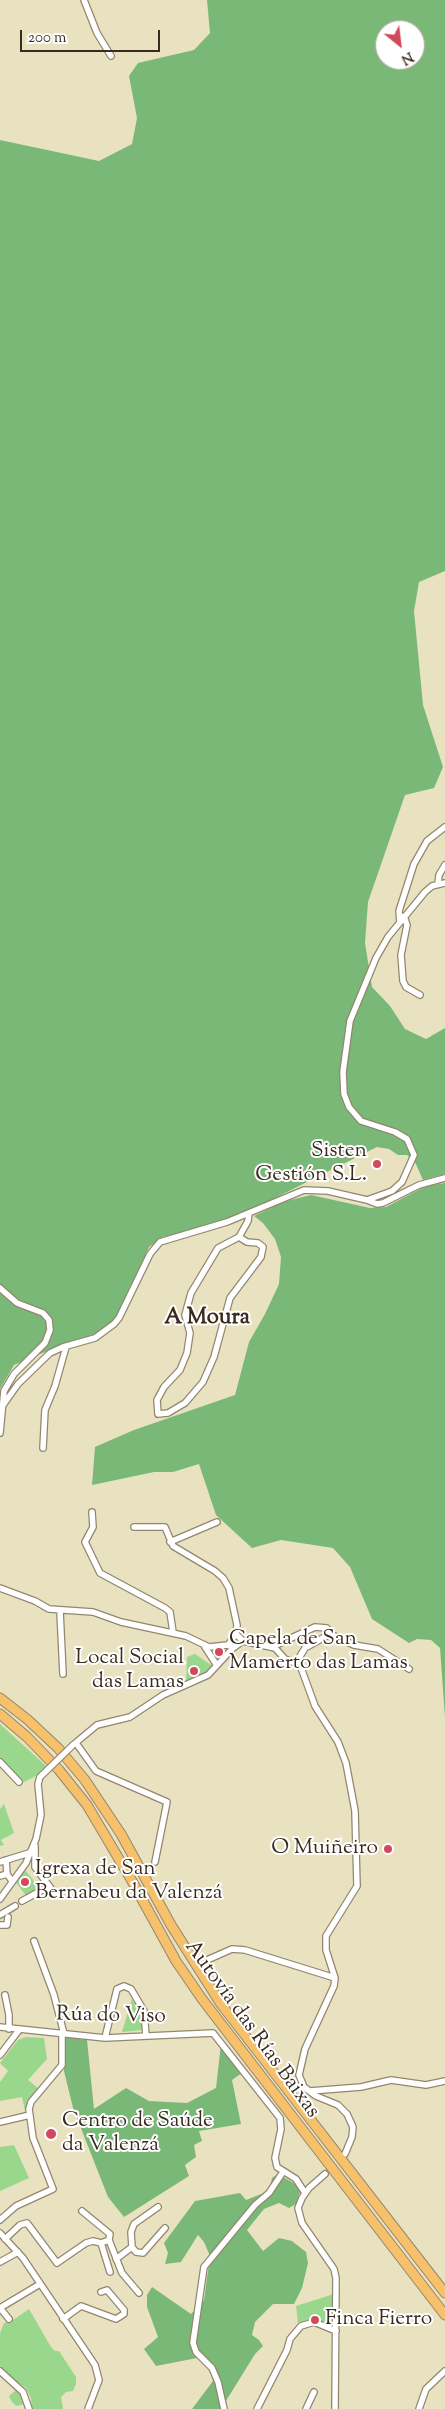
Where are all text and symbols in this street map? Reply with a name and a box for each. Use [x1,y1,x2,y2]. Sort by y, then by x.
scale bar [22,20,162,52]
north arrow [375,20,425,70]
text: 200 m [28,28,67,49]
text: N [397,46,417,69]
place label: Sisten Gestión S.L. [255,1139,367,1189]
marker: Sisten Gestión S.L. [371,1158,383,1170]
district label: A Moura [164,1306,250,1332]
place label: Capela de San Mamerto das Lamas [229,1627,408,1677]
place label: Local Social das Lamas [75,1646,184,1696]
marker: Capela de San Mamerto das Lamas [213,1646,225,1658]
marker: Local Social das Lamas [188,1665,200,1677]
place label: O Muiñeiro [271,1836,378,1862]
marker: O Muiñeiro [382,1843,394,1855]
place label: Igrexa de San Bernabeu da Valenzá [35,1857,222,1907]
marker: Igrexa de San Bernabeu da Valenzá [19,1876,31,1888]
street label: Autovía das Rías Baixas [178,1936,324,2124]
street label: Rúa do Viso [56,2003,166,2031]
place label: Centro de Saúde da Valenzá [62,2109,213,2159]
marker: Centro de Saúde da Valenzá [44,2127,58,2141]
place label: Finca Fierro [325,2307,432,2333]
marker: Finca Fierro [309,2314,321,2326]

